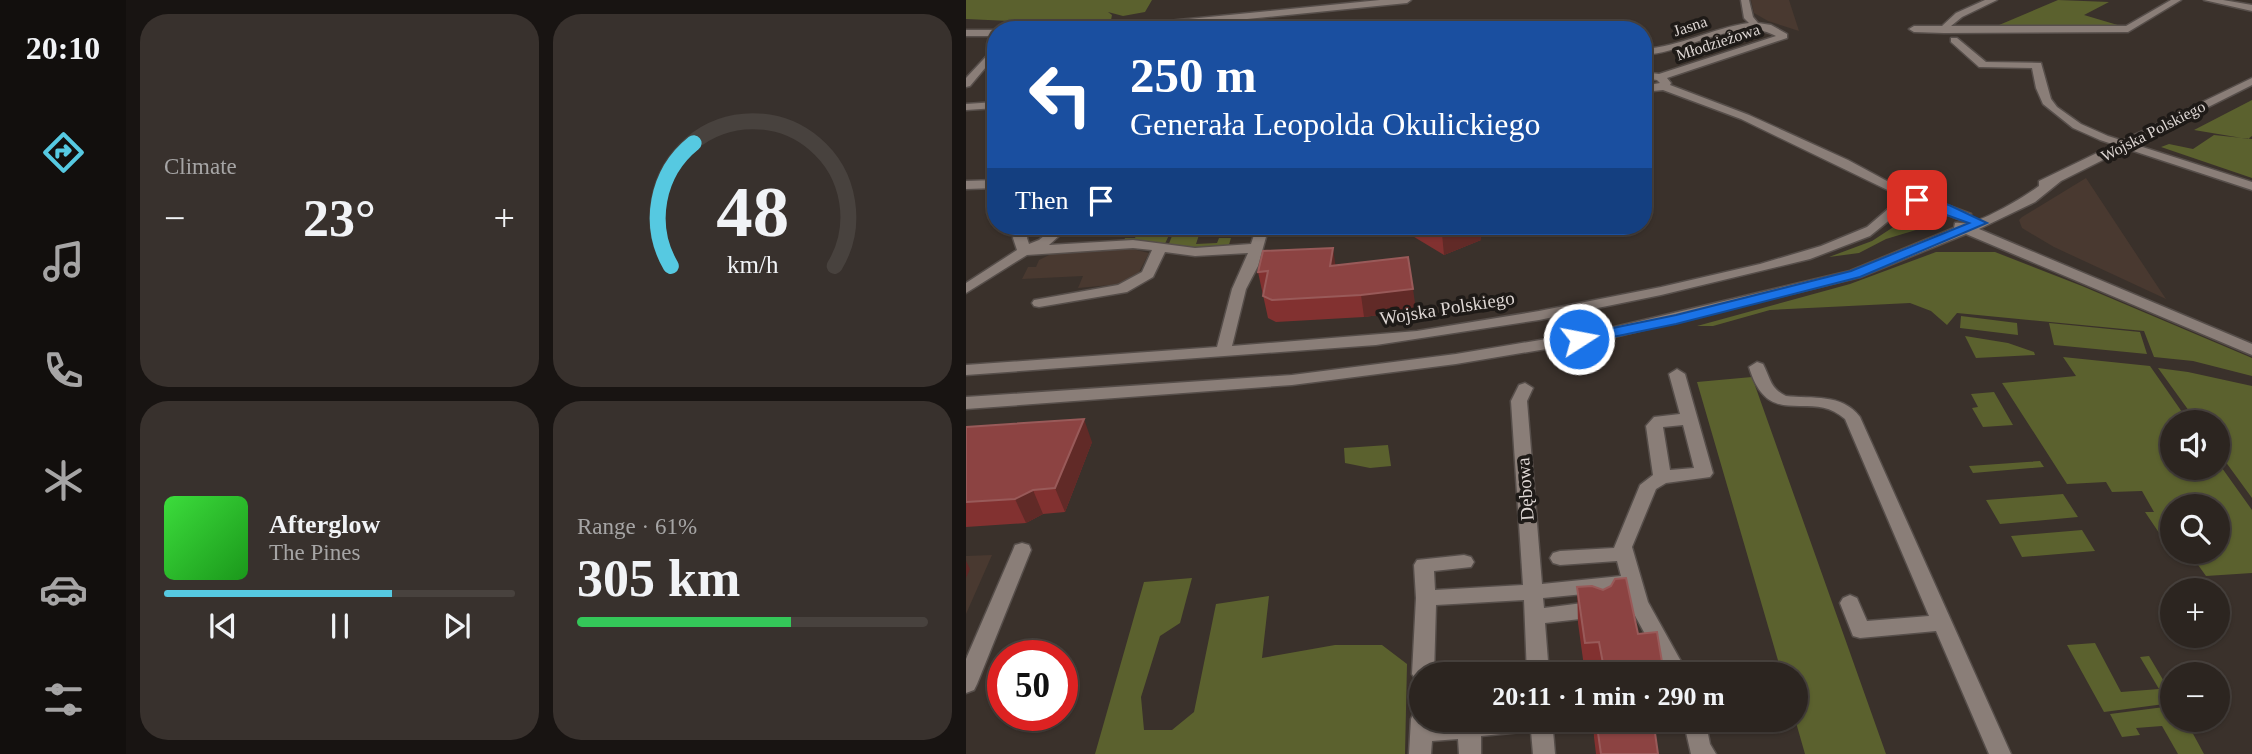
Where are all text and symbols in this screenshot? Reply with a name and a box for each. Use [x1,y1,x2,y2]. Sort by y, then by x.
street label: Jasna [1671,13,1709,39]
street label: Młodzieżowa [1674,20,1762,64]
text: 20:10 [26,30,100,66]
text: 250 m [1130,48,1257,103]
icon: left [1015,49,1106,140]
street label: Wojska Polskiego [2098,97,2208,166]
text: Generała Leopolda Okulickiego [1130,106,1541,142]
icon: directions [39,128,88,177]
text: Climate [164,154,237,179]
pin [1887,170,1947,230]
text: 48 [716,172,789,253]
icon: arrive [1898,181,1936,219]
icon: arrive [1082,182,1120,220]
text: Then [1015,186,1068,215]
text: 23° [303,190,376,247]
text: − [164,197,185,239]
text: + [494,197,515,239]
icon: music [39,237,88,286]
text: km/h [727,251,779,278]
street label: Wojska Polskiego [1378,287,1516,329]
position arrow [1542,302,1616,376]
icon: phone [39,346,88,395]
map controls [2160,410,2230,732]
button: sound [2160,410,2230,480]
icon: climate [39,456,88,505]
street label: Dębowa [1512,456,1538,521]
button: search [2160,494,2230,564]
text: Afterglow [269,510,380,539]
text: Range · 61% [577,514,697,539]
text: The Pines [269,540,360,565]
text: 305 km [577,550,740,607]
icon: car [39,565,88,614]
button: + [2160,578,2230,648]
icon: previous [204,607,242,645]
icon: pause [321,607,359,645]
icon: next [438,607,476,645]
speed limit sign: 50 [987,640,1078,731]
button: − [2160,662,2230,732]
icon: filters [39,675,88,724]
text: 20:11 · 1 min · 290 m [1492,682,1725,711]

